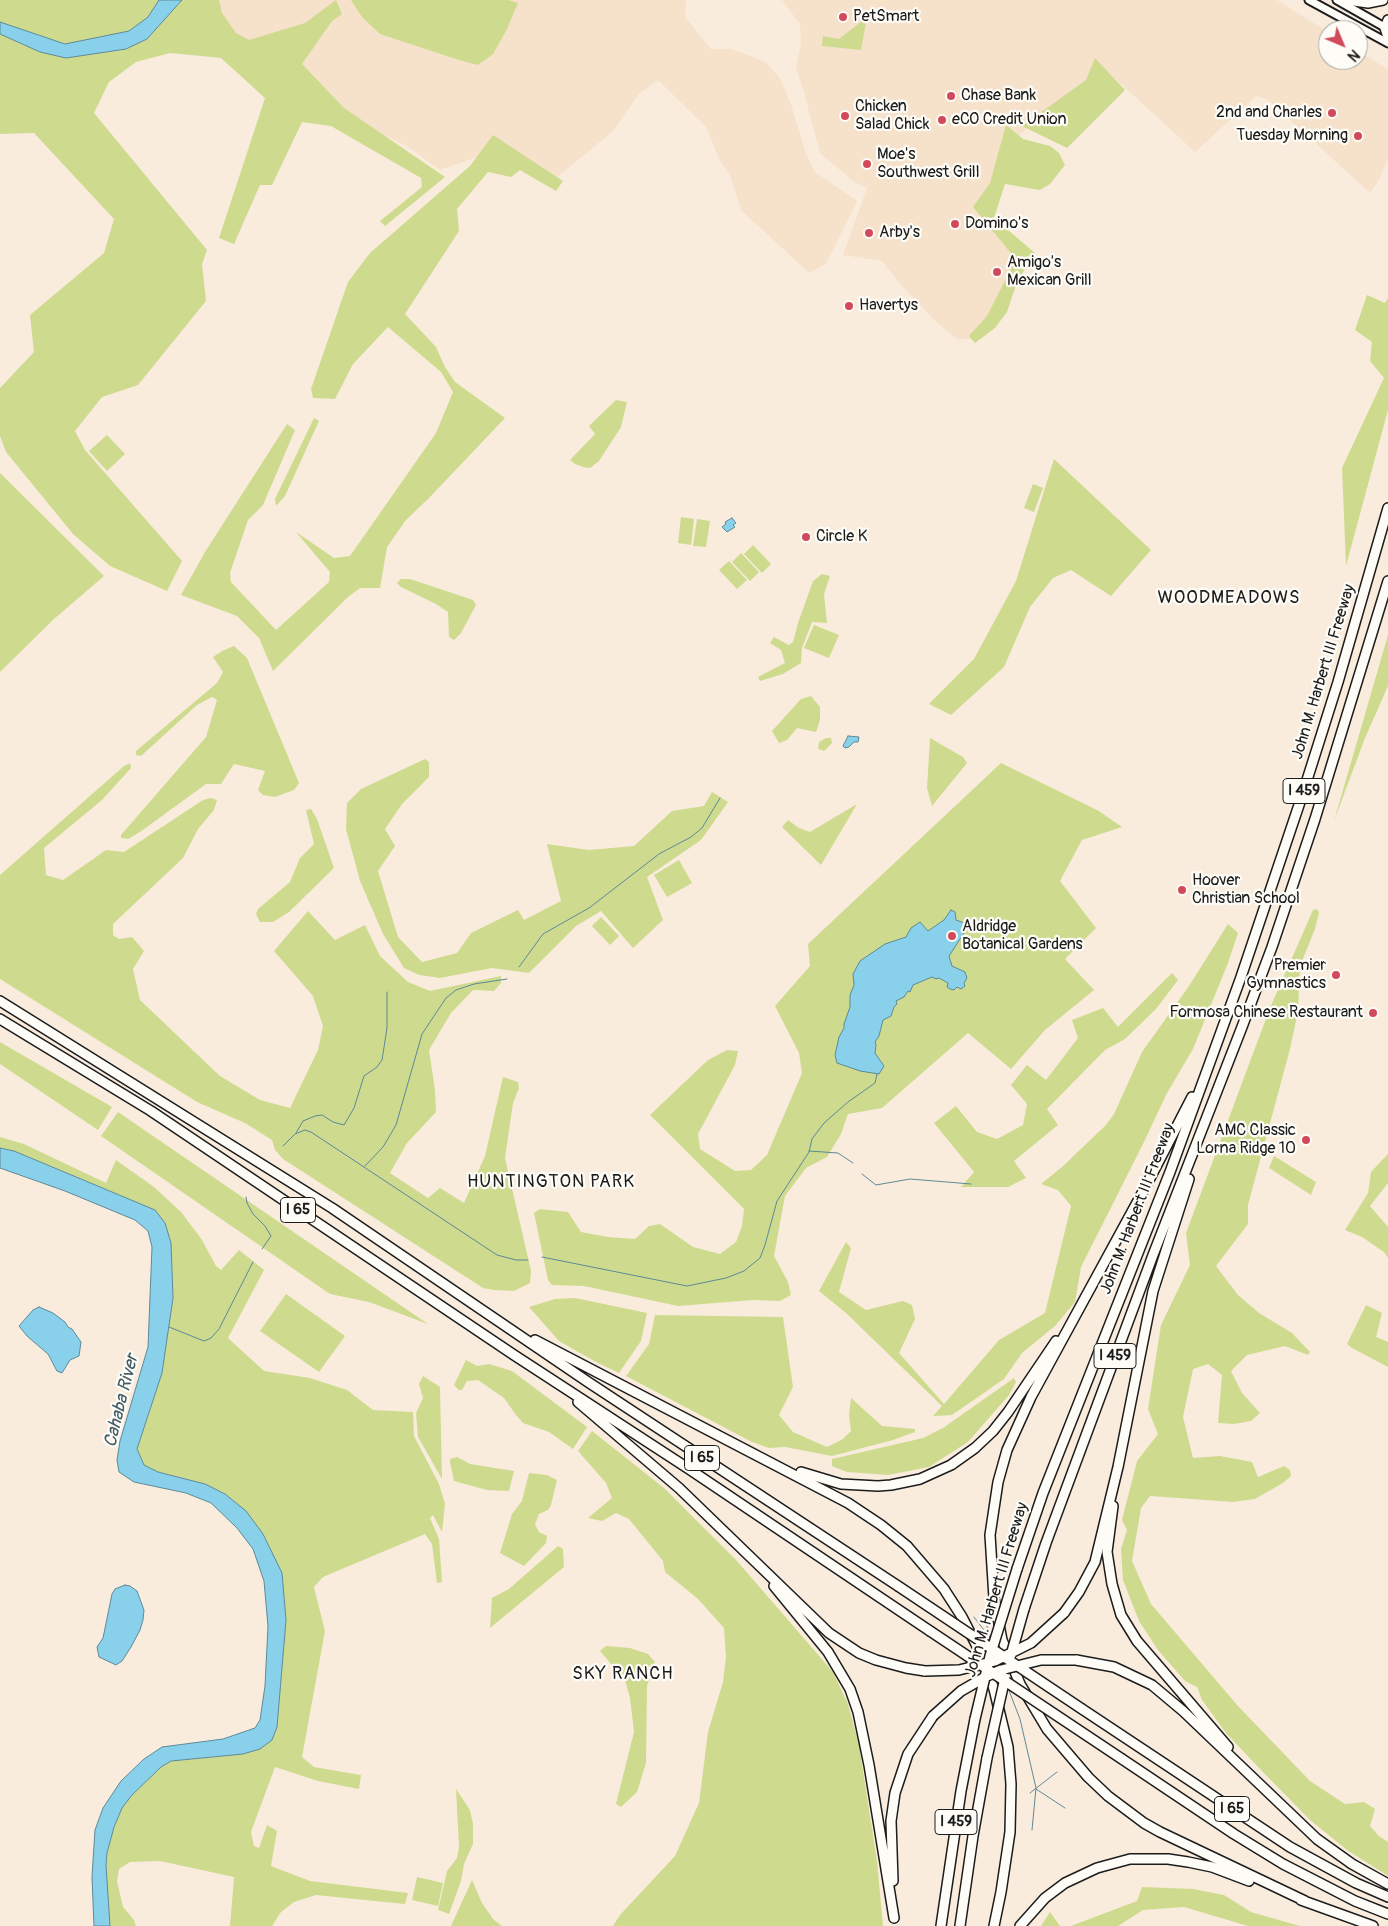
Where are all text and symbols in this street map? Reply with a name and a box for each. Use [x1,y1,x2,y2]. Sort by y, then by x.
place label: PetSmart [853,7,919,27]
marker: PetSmart [837,11,849,23]
north arrow [1318,20,1368,70]
text: N [1344,46,1363,65]
place label: Chase Bank [961,86,1036,106]
marker: Chase Bank [945,90,957,102]
place label: Chicken Salad Chick [855,97,930,135]
place label: 2nd and Charles [1216,103,1322,123]
marker: 2nd and Charles [1326,107,1338,119]
marker: Chicken Salad Chick [839,110,851,122]
place label: eCO Credit Union [952,110,1066,130]
marker: eCO Credit Union [936,114,948,126]
place label: Tuesday Morning [1236,126,1348,146]
marker: Tuesday Morning [1352,130,1364,142]
place label: Moe's Southwest Grill [877,145,979,183]
marker: Moe's Southwest Grill [861,158,873,170]
place label: Domino's [965,214,1028,234]
marker: Domino's [949,218,961,230]
place label: Arby's [879,223,920,243]
marker: Arby's [863,227,875,239]
place label: Amigo's Mexican Grill [1007,253,1092,291]
marker: Amigo's Mexican Grill [991,266,1003,278]
place label: Havertys [859,296,918,316]
marker: Havertys [843,300,855,312]
place label: Circle K [816,527,867,547]
marker: Circle K [800,531,812,543]
street label: John M. Harbert III Freeway [1288,582,1360,762]
district label: WOODMEADOWS [1156,587,1302,609]
road number: I 459 [1283,778,1325,804]
place label: Hoover Christian School [1192,871,1300,909]
marker: Hoover Christian School [1176,884,1188,896]
place label: Aldridge Botanical Gardens [962,917,1083,955]
marker: Aldridge Botanical Gardens [946,930,958,942]
place label: Premier Gymnastics [1246,956,1326,994]
marker: Premier Gymnastics [1330,969,1342,981]
place label: Formosa Chinese Restaurant [1169,1003,1363,1023]
marker: Formosa Chinese Restaurant [1367,1007,1379,1019]
street label: John M. Harbert III Freeway [1096,1121,1180,1297]
place label: AMC Classic Lorna Ridge 10 [1196,1121,1296,1159]
marker: AMC Classic Lorna Ridge 10 [1300,1134,1312,1146]
district label: HUNTINGTON PARK [465,1171,637,1193]
road number: I 65 [280,1198,316,1222]
road number: I 459 [1094,1344,1136,1368]
water label: Cahaba River [100,1352,144,1450]
road number: I 65 [684,1446,720,1470]
street label: John M. Harbert III Freeway [961,1500,1033,1680]
district label: SKY RANCH [571,1663,675,1685]
road number: I 65 [1214,1796,1250,1822]
road number: I 459 [935,1810,977,1834]

